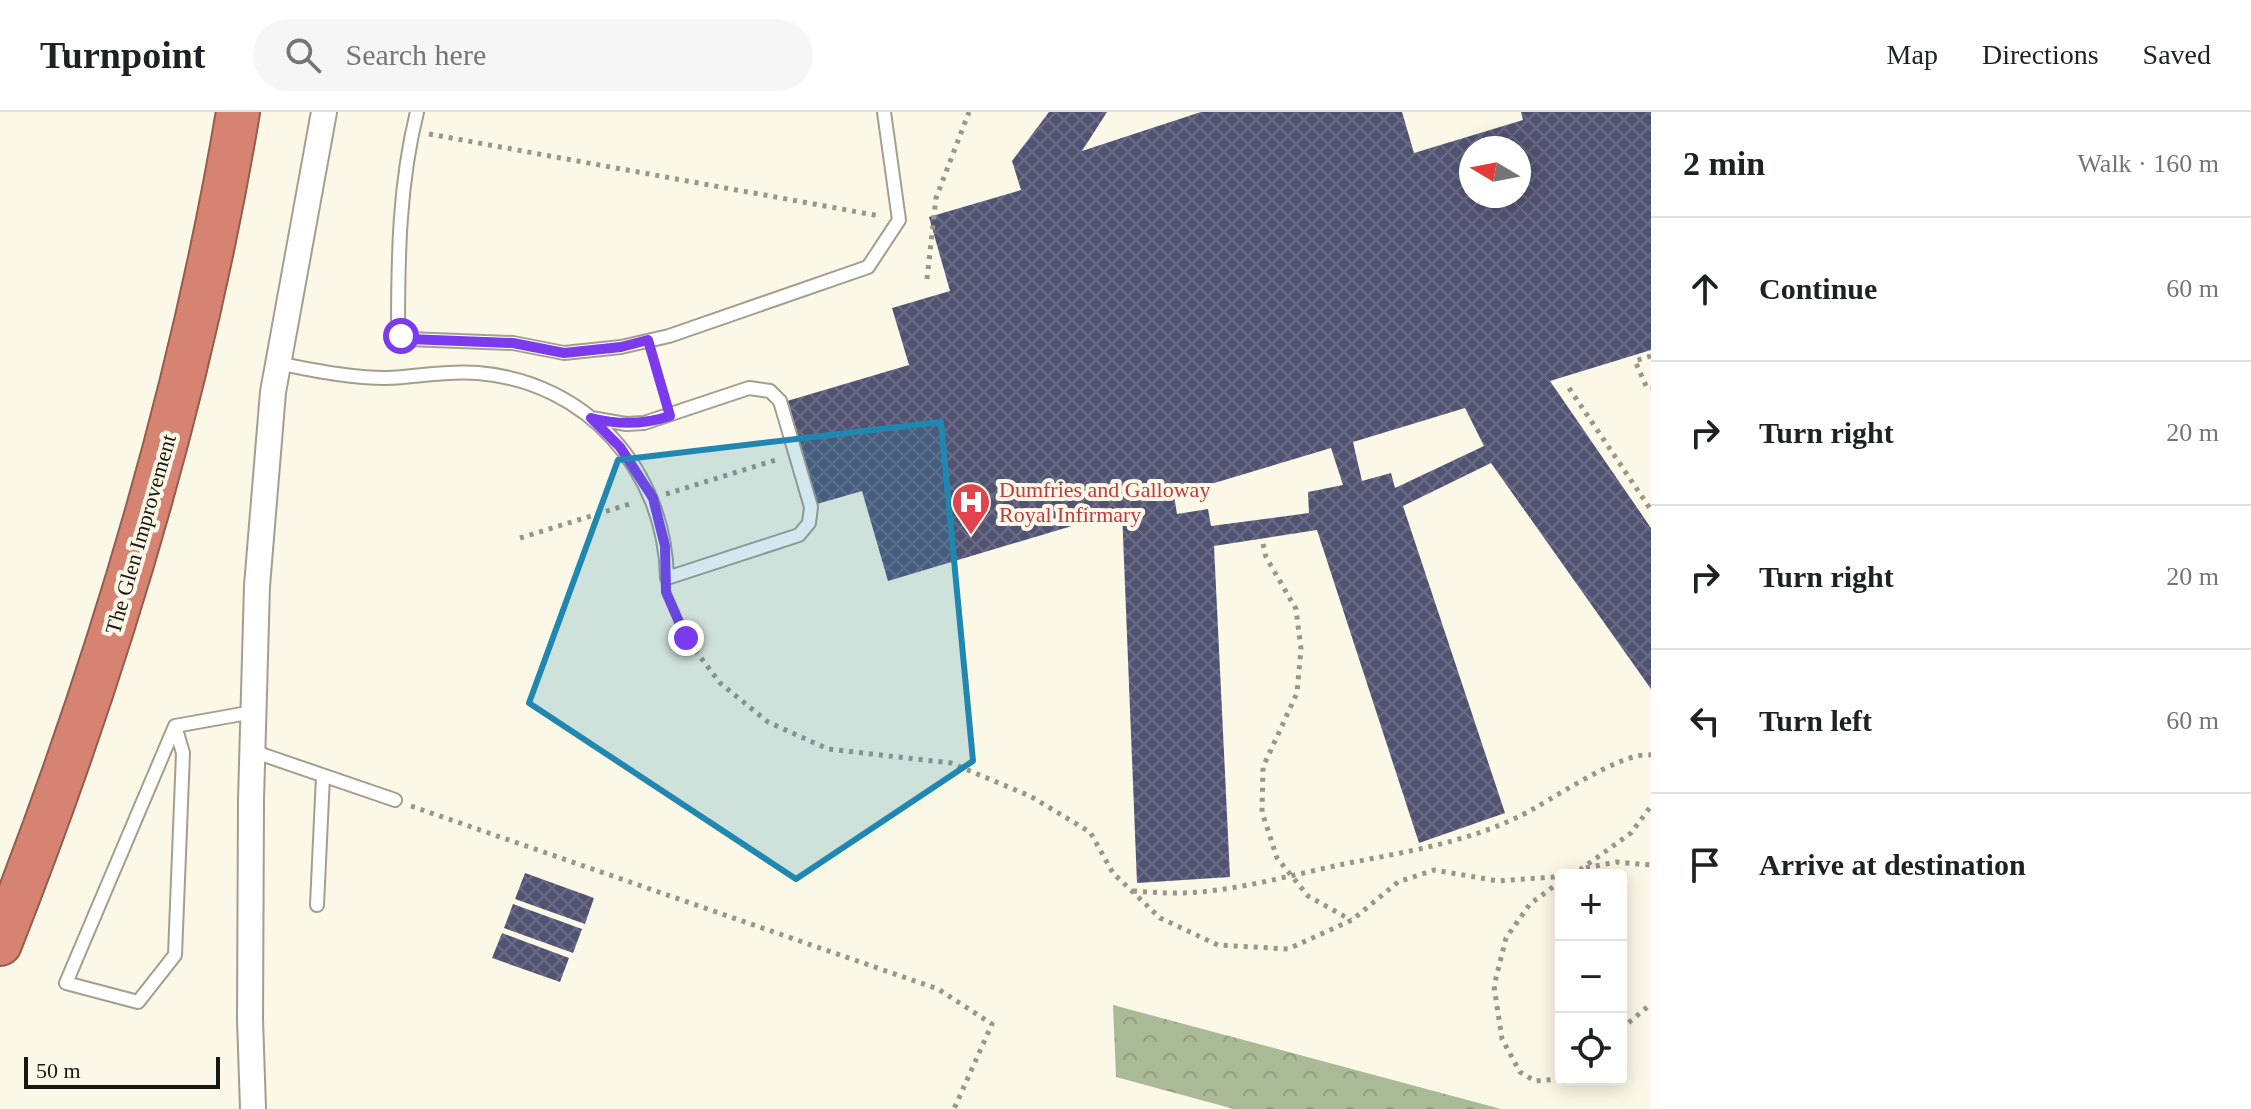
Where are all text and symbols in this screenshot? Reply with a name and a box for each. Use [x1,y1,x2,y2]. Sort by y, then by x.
search box [253,19,813,91]
icon: search [281,33,325,77]
text: Turnpoint [40,34,205,76]
text: Search here [345,38,486,71]
text: Map [1887,39,1938,70]
text: Directions [1982,39,2099,70]
text: Saved [2143,39,2211,70]
north arrow [1459,136,1531,208]
text: 2 min [1683,145,1765,182]
text: Walk · 160 m [2077,149,2219,178]
icon: ahead [1683,267,1727,311]
text: Continue [1759,272,1877,305]
text: 60 m [2166,274,2219,303]
route start [383,318,419,354]
icon: right [1683,411,1727,455]
text: Turn right [1759,416,1894,449]
text: 20 m [2166,418,2219,447]
street label: The Glen Improvement [100,431,181,637]
place label: Dumfries and Galloway Royal Infirmary [999,477,1210,527]
hospital icon: Dumfries and Galloway Royal Infirmary [950,481,992,536]
icon: right [1683,555,1727,599]
text: Turn right [1759,560,1894,593]
text: 20 m [2166,562,2219,591]
route end [668,620,704,656]
icon: left [1683,699,1727,743]
text: Turn left [1759,704,1872,737]
text: 60 m [2166,706,2219,735]
icon: arrive [1683,843,1727,887]
text: Arrive at destination [1759,848,2026,881]
map controls [1555,869,1627,1085]
button: + [1555,869,1627,941]
button: − [1555,941,1627,1013]
button: locate [1555,1013,1627,1085]
scale bar [24,1053,220,1089]
text: 50 m [36,1058,81,1083]

